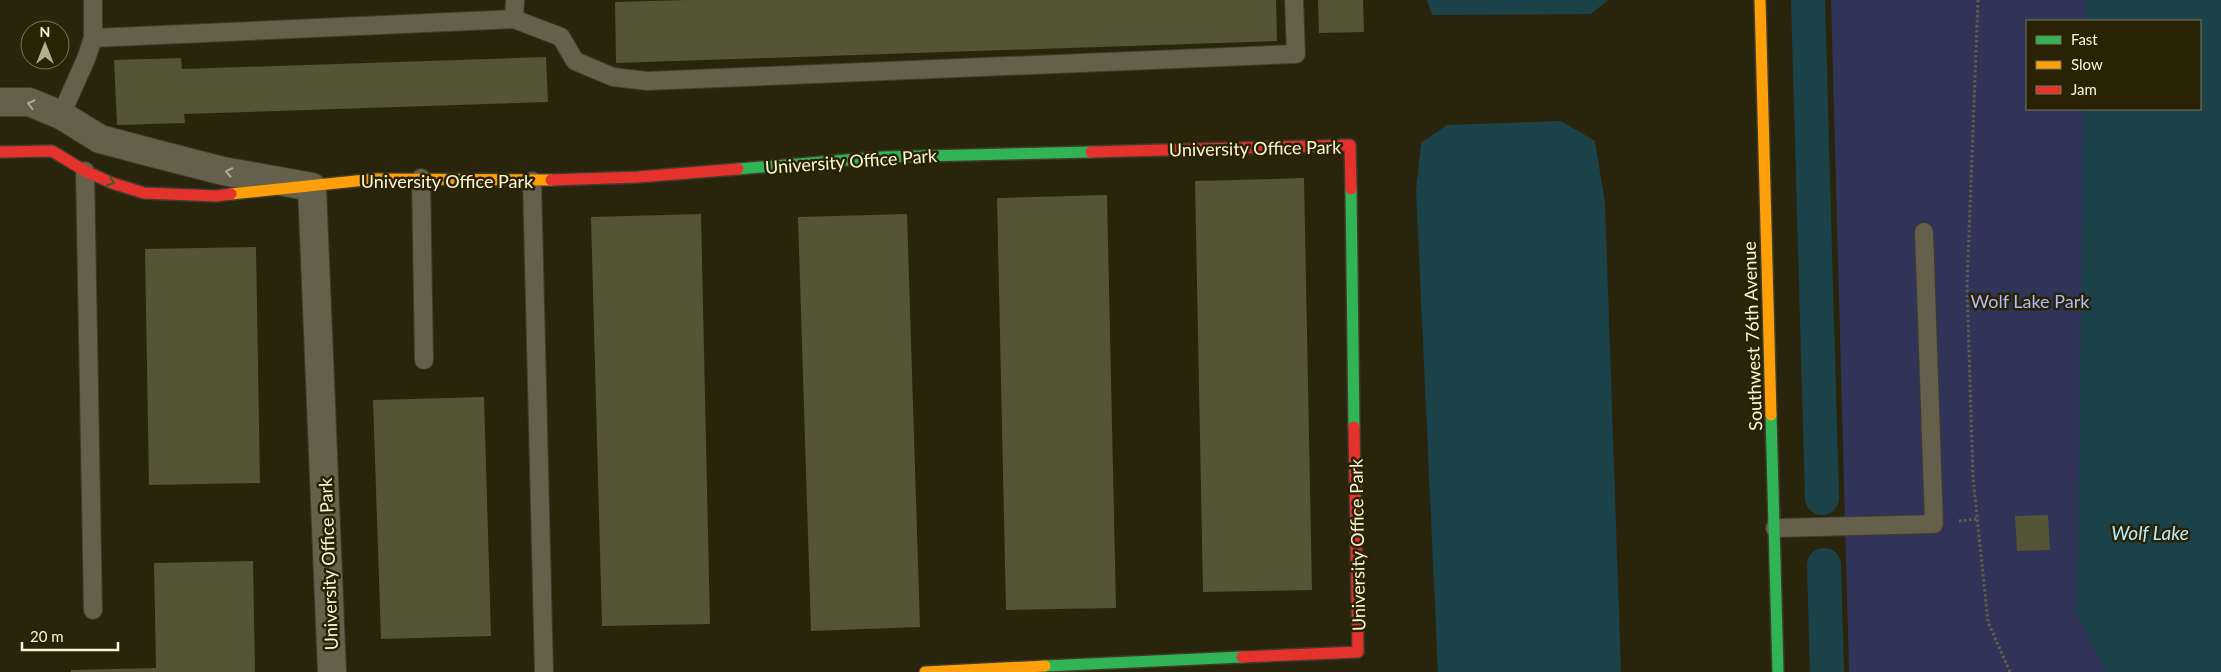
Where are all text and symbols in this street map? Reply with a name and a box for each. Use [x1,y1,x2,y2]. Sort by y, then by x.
north arrow [20,20,70,70]
legend [2026,20,2201,110]
text: N [40,23,50,40]
text: Fast [2071,30,2098,48]
text: Slow [2071,55,2103,73]
text: Jam [2071,80,2097,98]
one-way arrow [27,99,36,110]
street label: University Office Park [1169,135,1342,161]
street label: University Office Park [764,144,939,178]
one-way arrow [225,167,234,178]
street label: University Office Park [361,170,534,192]
one-way arrow [106,176,115,186]
street label: Southwest 76th Avenue [1738,241,1766,431]
park label: Wolf Lake Park [1971,290,2090,312]
street label: University Office Park [1344,458,1370,631]
street label: University Office Park [314,477,342,651]
water label: Wolf Lake [2111,521,2189,544]
scale bar [22,620,119,652]
text: 20 m [30,627,64,645]

